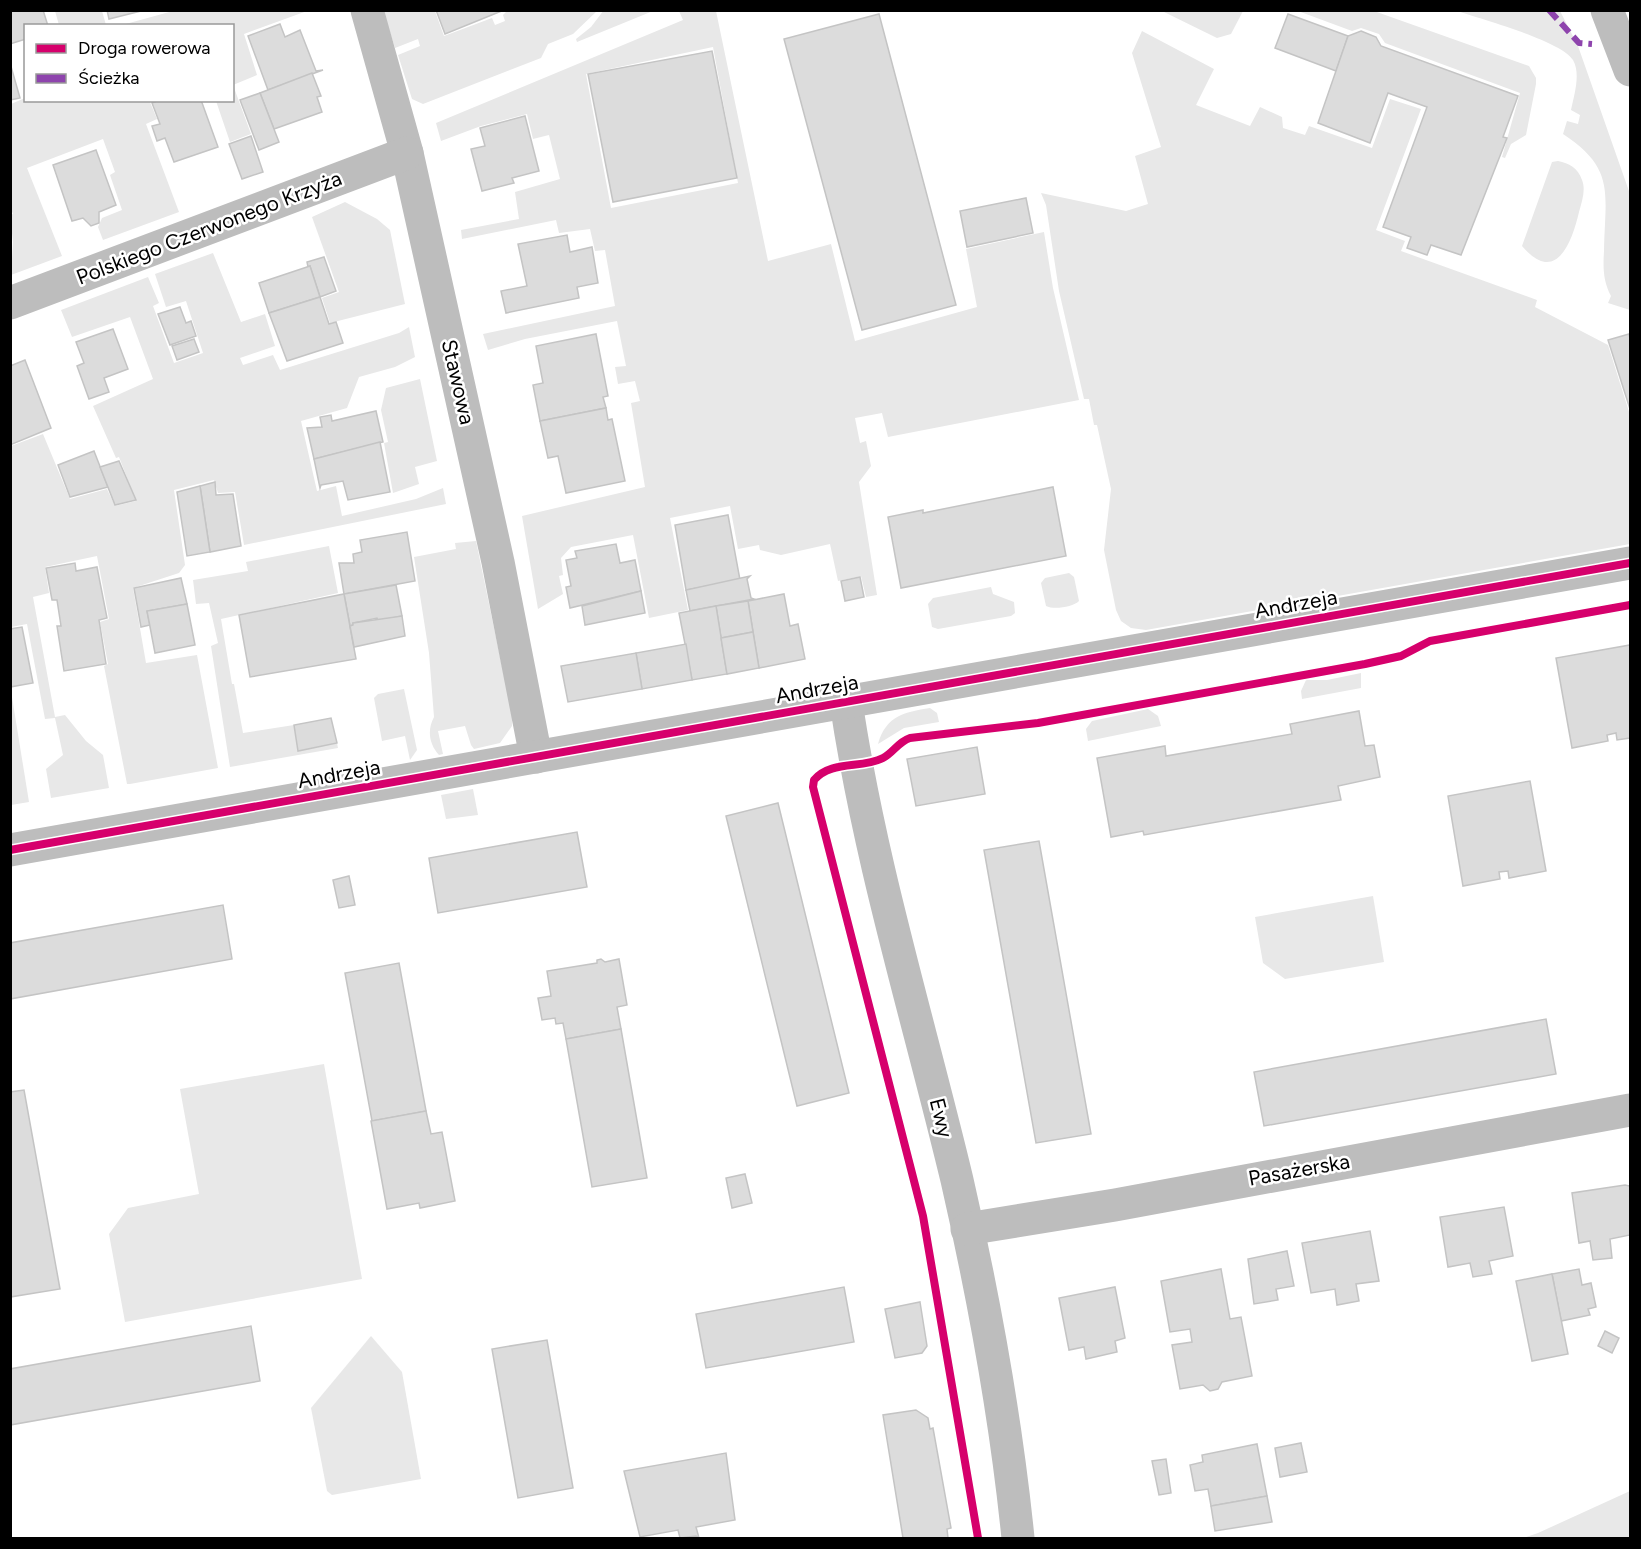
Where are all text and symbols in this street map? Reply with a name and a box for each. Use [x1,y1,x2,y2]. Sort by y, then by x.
legend [24,24,234,102]
text: Droga rowerowa [78,37,210,59]
text: Ścieżka [78,67,139,89]
street label: Polskiego Czerwonego Krzyża [73,165,345,290]
street label: Stawowa [437,337,480,427]
street label: Andrzeja [1253,584,1339,623]
street label: Andrzeja [774,669,860,708]
street label: Andrzeja [296,754,382,793]
street label: Ewy [925,1095,958,1140]
street label: Pasażerska [1246,1148,1352,1191]

